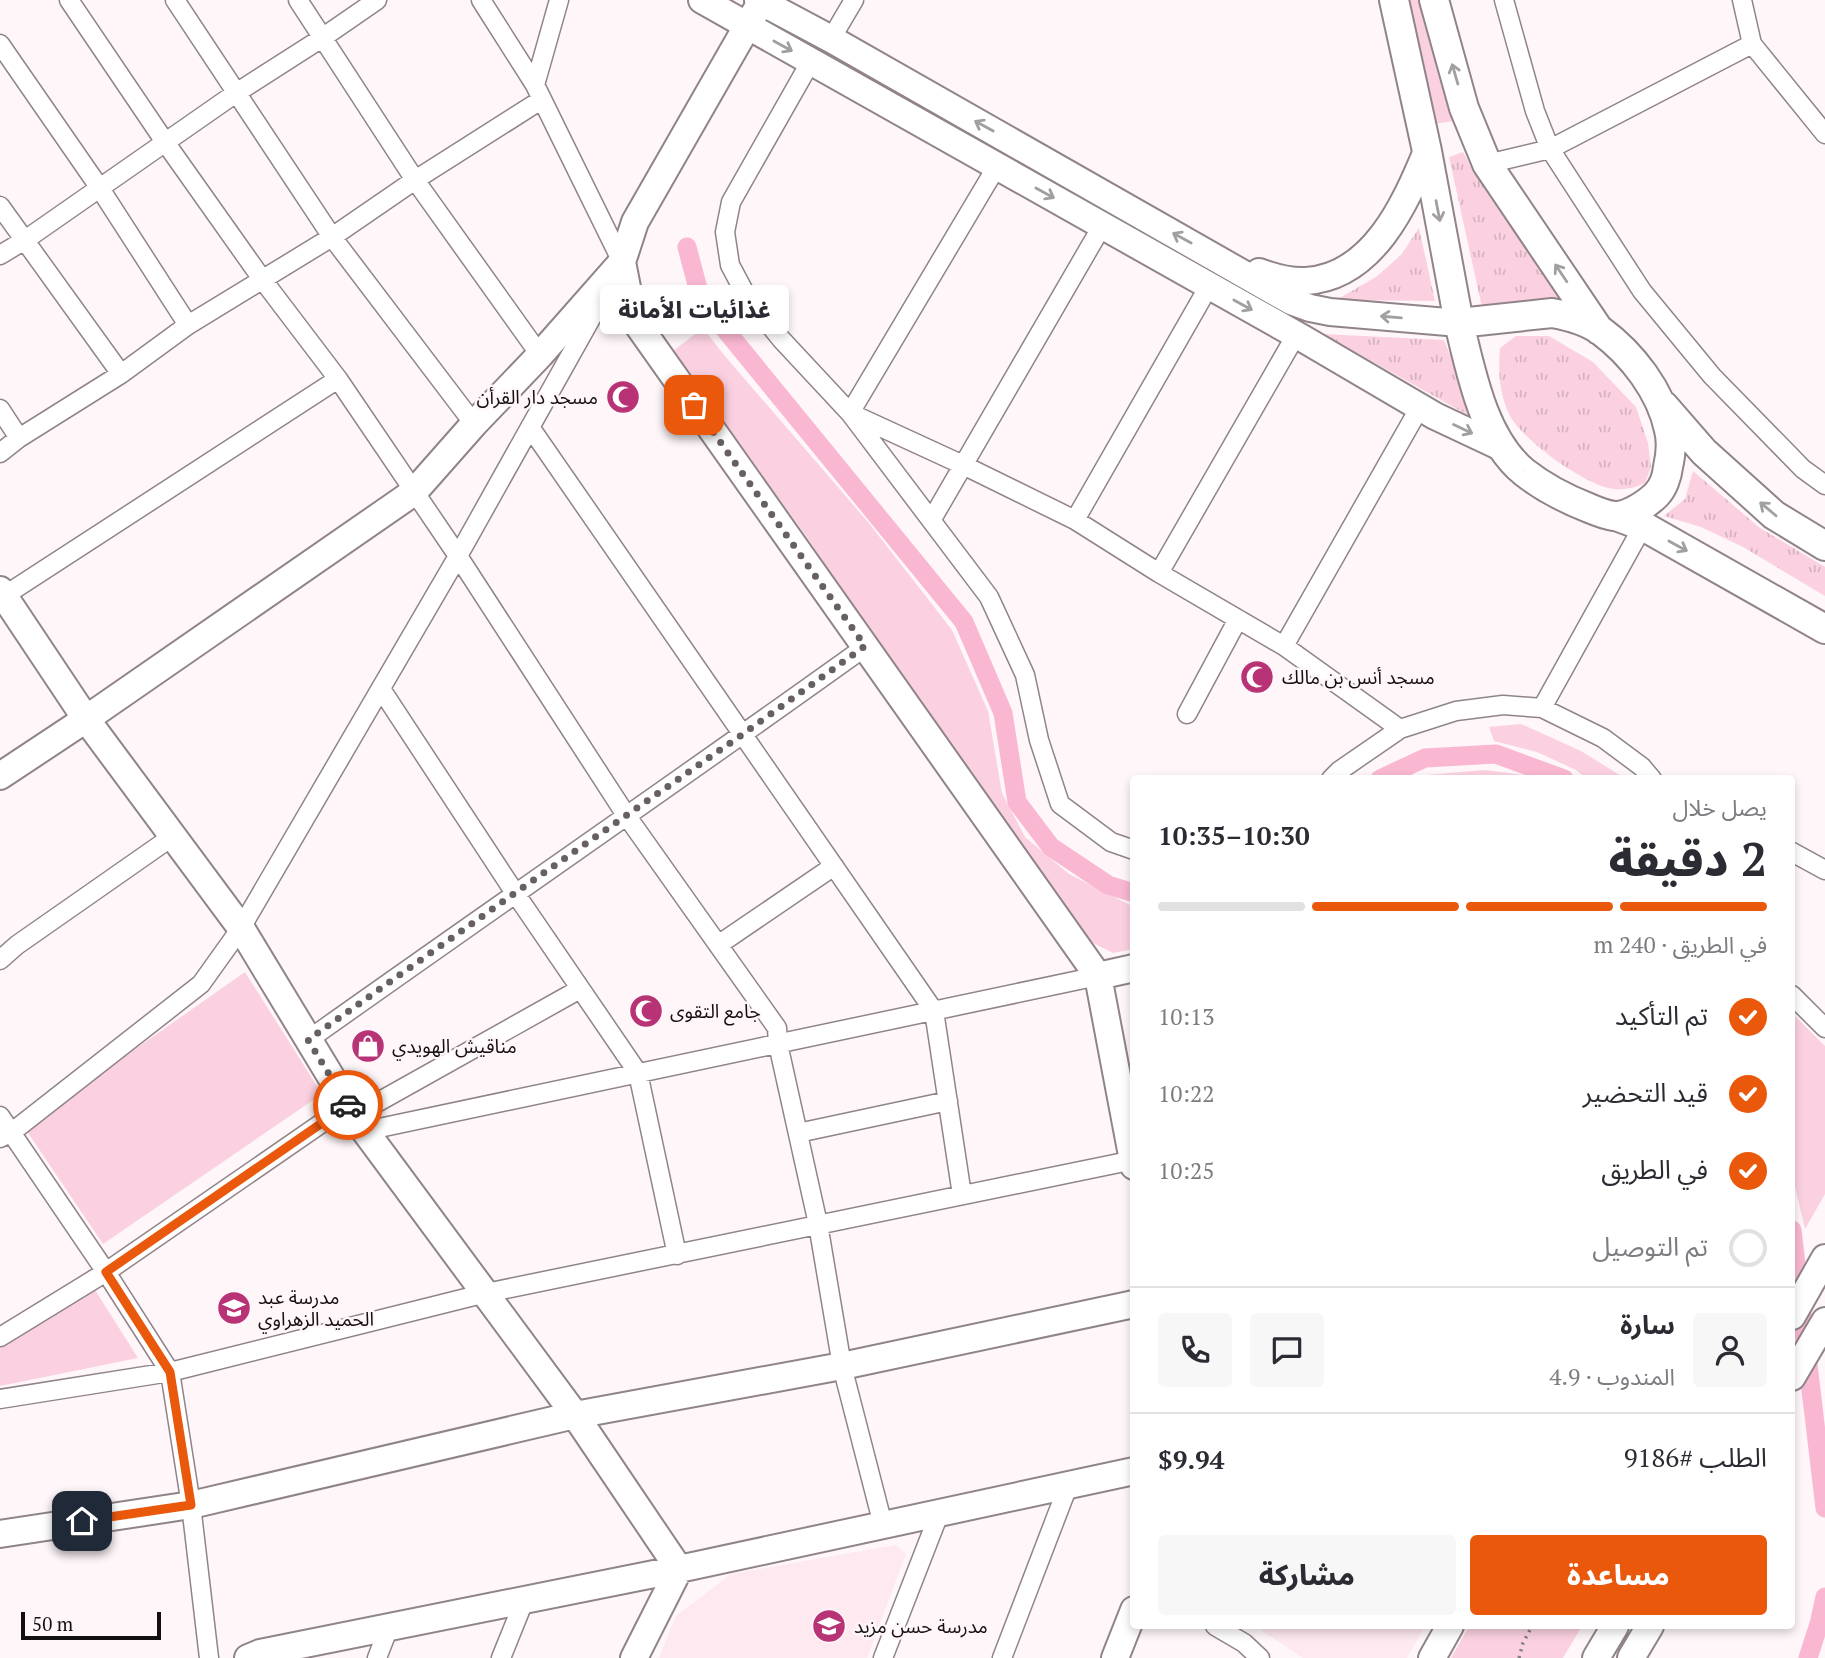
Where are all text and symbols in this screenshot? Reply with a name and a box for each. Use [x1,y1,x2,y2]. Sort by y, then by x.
one-way arrow [772,39,792,53]
one-way arrow [1447,63,1460,85]
one-way arrow [974,119,995,132]
one-way arrow [1034,187,1055,200]
one-way arrow [1431,199,1445,222]
one-way arrow [1172,231,1193,244]
one-way arrow [1554,264,1568,283]
callout: غذائيات الأمانة [600,286,788,335]
text: غذائيات الأمانة [618,294,771,325]
one-way arrow [1232,299,1253,312]
one-way arrow [1380,310,1402,323]
pin [664,375,724,435]
mosque icon: مسجد دار القرأن [604,378,642,416]
place label: مسجد دار القرأن [476,384,598,409]
icon: bag [675,386,713,424]
one-way arrow [1452,423,1473,436]
one-way arrow [1759,501,1777,516]
one-way arrow [1667,539,1687,553]
mosque icon: مسجد أنس بن مالك [1238,658,1276,696]
place label: مسجد أنس بن مالك [1282,664,1435,689]
text: يصل خلال [1673,792,1767,823]
text: 10:30–10:35 [1158,818,1310,852]
text: 2 دقيقة [1608,828,1767,889]
text: في الطريق · 240 m [1594,929,1767,960]
mosque icon: جامع التقوى [627,992,665,1030]
place label: جامع التقوى [670,998,761,1026]
text: تم التأكيد [1615,998,1708,1032]
icon: check [1729,998,1767,1036]
text: 10:13 [1158,1001,1215,1032]
shop icon: مناقيش الهويدي [349,1027,387,1065]
place label: مناقيش الهويدي [392,1033,517,1061]
courier [313,1070,383,1140]
text: قيد التحضير [1583,1075,1708,1109]
icon: check [1729,1075,1767,1113]
text: 10:22 [1158,1078,1215,1109]
icon: car [329,1086,367,1124]
text: في الطريق [1601,1152,1708,1186]
icon: check [1729,1152,1767,1190]
text: 10:25 [1158,1155,1215,1186]
text: تم التوصيل [1592,1229,1708,1263]
place label: مدرسة عبد الحميد الزهراوي [258,1284,374,1334]
school or university icon: مدرسة عبد الحميد الزهراوي [215,1289,253,1327]
text: سارة [1620,1307,1675,1341]
button: phone [1158,1313,1232,1387]
button: chat [1250,1313,1324,1387]
button: person [1693,1313,1767,1387]
text: المندوب · 4.9 [1549,1361,1675,1392]
text: الطلب #9186 [1624,1440,1767,1474]
text: $9.94 [1158,1442,1224,1476]
pin [52,1491,112,1551]
icon: home [63,1502,101,1540]
button: مشاركة [1158,1535,1456,1615]
button: مساعدة [1470,1535,1767,1615]
school or university icon: مدرسة حسن مزيد [810,1607,848,1645]
scale bar [21,1609,161,1641]
text: 50 m [32,1611,73,1636]
place label: مدرسة حسن مزيد [854,1613,988,1638]

